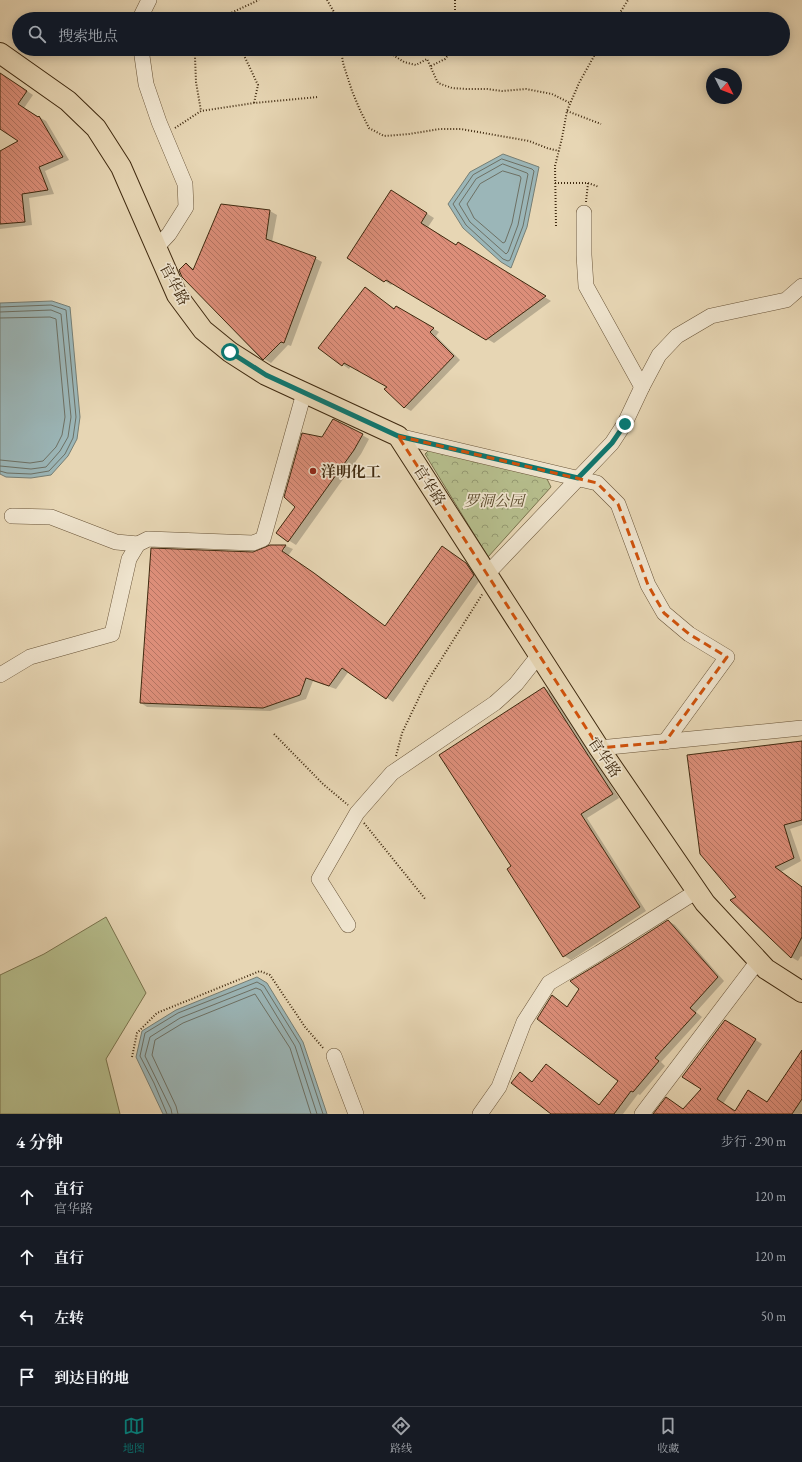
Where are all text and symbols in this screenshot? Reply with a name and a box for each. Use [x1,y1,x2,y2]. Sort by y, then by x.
search box [12,12,790,56]
icon: search [26,23,48,45]
text: 搜索地点 [58,26,118,45]
north arrow [706,68,742,104]
street label: 官华路 [156,260,194,308]
route start [221,343,239,361]
route end [616,415,634,433]
street label: 官华路 [410,461,450,509]
place label: 洋明化工 [321,462,381,481]
marker: 洋明化工 [308,466,318,476]
park label: 罗洞公园 [464,491,526,510]
street label: 官华路 [585,733,625,781]
text: 4 分钟 [16,1131,63,1153]
text: 步行 · 290 m [721,1133,786,1150]
text: 直行 [54,1179,84,1198]
icon: ahead [16,1186,38,1208]
text: 120 m [755,1188,786,1205]
text: 官华路 [54,1200,93,1217]
icon: ahead [16,1246,38,1268]
text: 直行 [54,1248,84,1267]
text: 120 m [755,1248,786,1265]
icon: left [16,1306,38,1328]
text: 左转 [54,1308,84,1327]
text: 50 m [761,1308,786,1325]
icon: arrive [16,1366,38,1388]
text: 到达目的地 [54,1368,129,1387]
tab: 地图 [123,1415,145,1455]
tab: 路线 [390,1415,412,1455]
tab: 收藏 [657,1415,679,1455]

